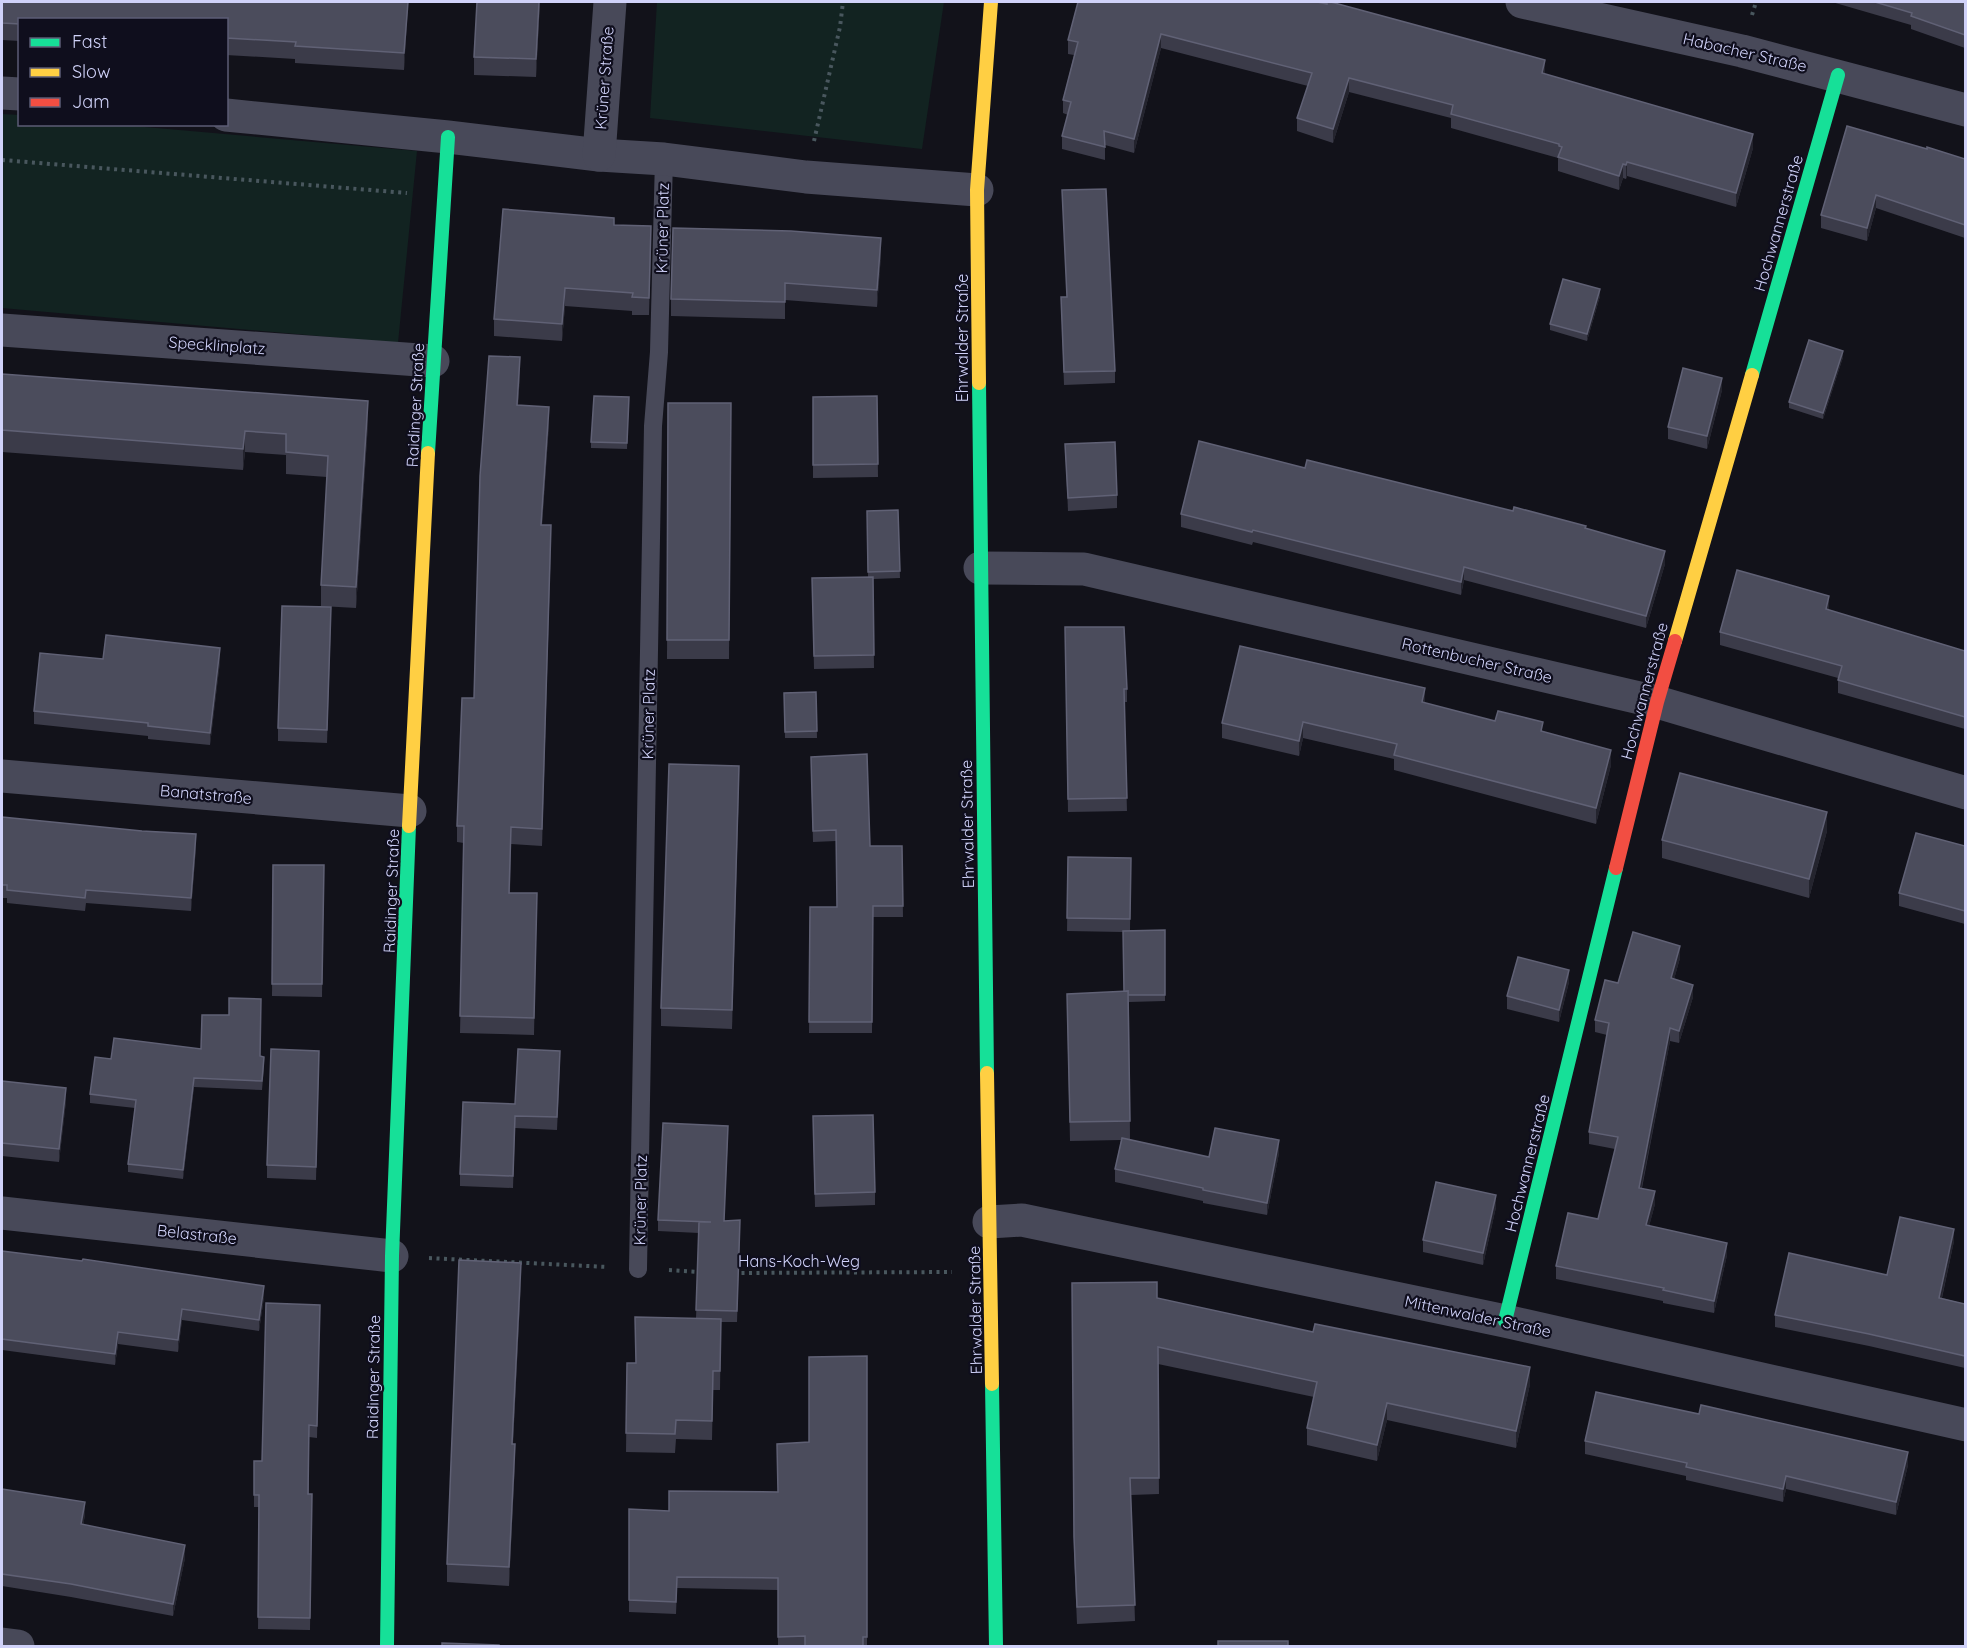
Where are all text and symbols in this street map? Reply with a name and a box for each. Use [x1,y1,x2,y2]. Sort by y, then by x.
legend [18,18,228,126]
street label: Krüner Straße [590,26,618,130]
street label: Habacher Straße [1681,28,1809,76]
text: Fast [72,30,107,53]
text: Slow [72,60,110,83]
text: Jam [72,90,110,113]
street label: Hochwannerstraße [1749,152,1807,294]
street label: Krüner Platz [651,182,673,274]
street label: Ehrwalder Straße [952,274,972,402]
street label: Specklinplatz [168,332,266,358]
street label: Raidinger Straße [402,342,428,468]
street label: Hochwannerstraße [1616,620,1672,762]
street label: Rottenbucher Straße [1400,633,1554,687]
street label: Krüner Platz [637,668,659,760]
street label: Ehrwalder Straße [956,760,978,888]
street label: Banatstraße [159,780,253,808]
street label: Raidinger Straße [379,829,403,953]
street label: Hochwannerstraße [1500,1092,1554,1234]
street label: Krüner Platz [629,1154,651,1246]
street label: Belastraße [156,1220,238,1248]
street label: Ehrwalder Straße [964,1246,986,1374]
street label: Hans-Koch-Weg [738,1251,860,1271]
street label: Mittenwalder Straße [1403,1291,1553,1341]
street label: Raidinger Straße [362,1315,384,1439]

